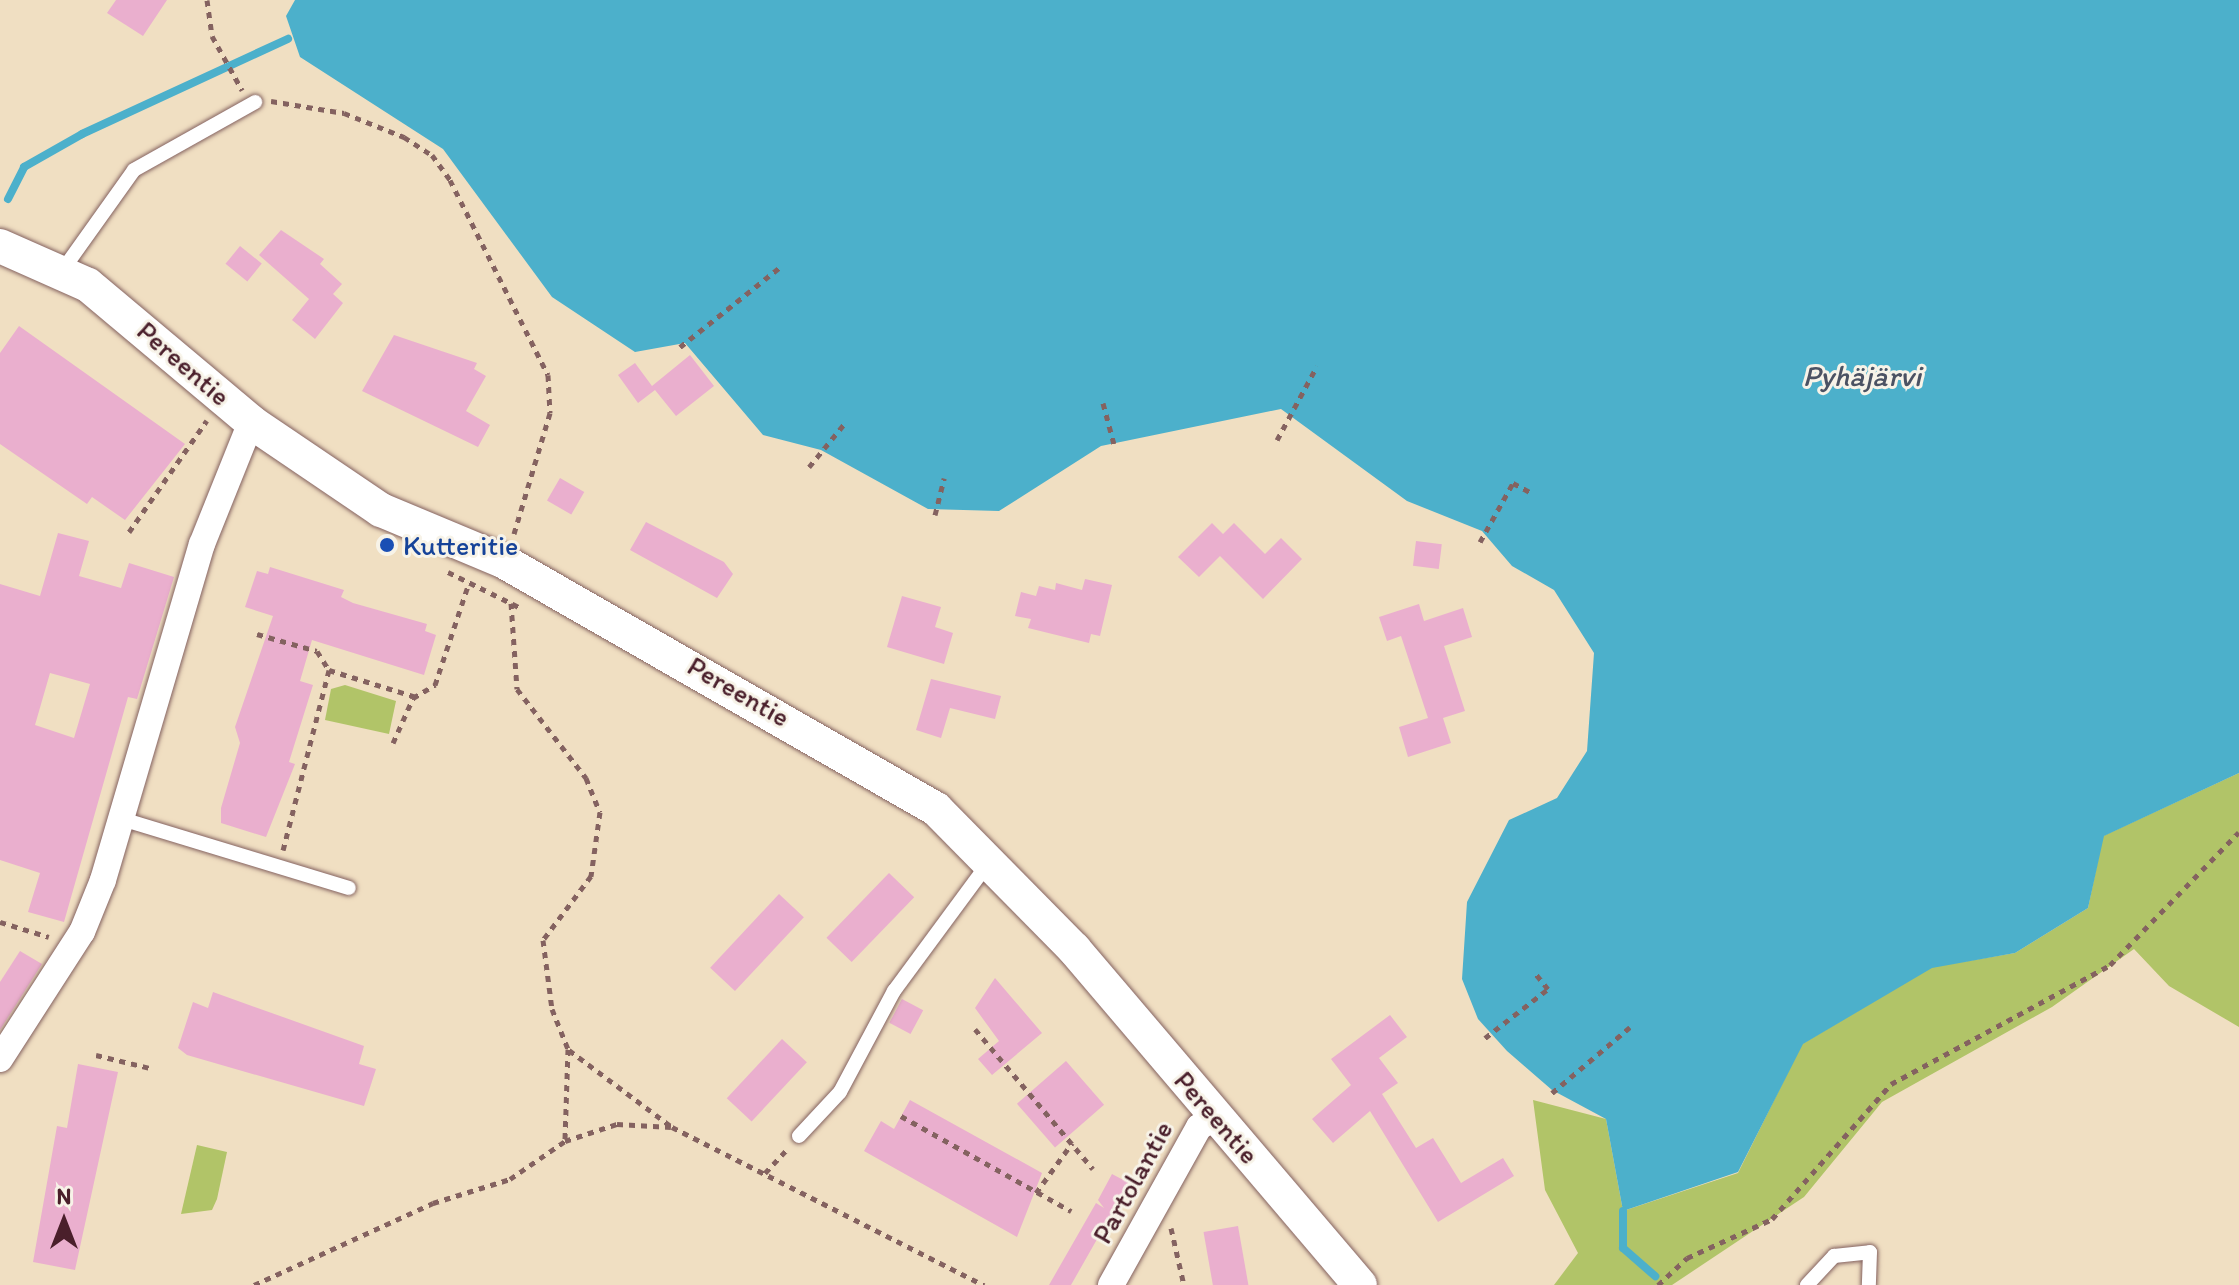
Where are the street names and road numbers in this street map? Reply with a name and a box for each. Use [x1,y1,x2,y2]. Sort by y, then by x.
street label: Pereentie [131,313,237,413]
street label: Pereentie [682,648,796,734]
street label: Pereentie [1167,1064,1267,1170]
street label: Partolantie [1085,1115,1179,1249]

